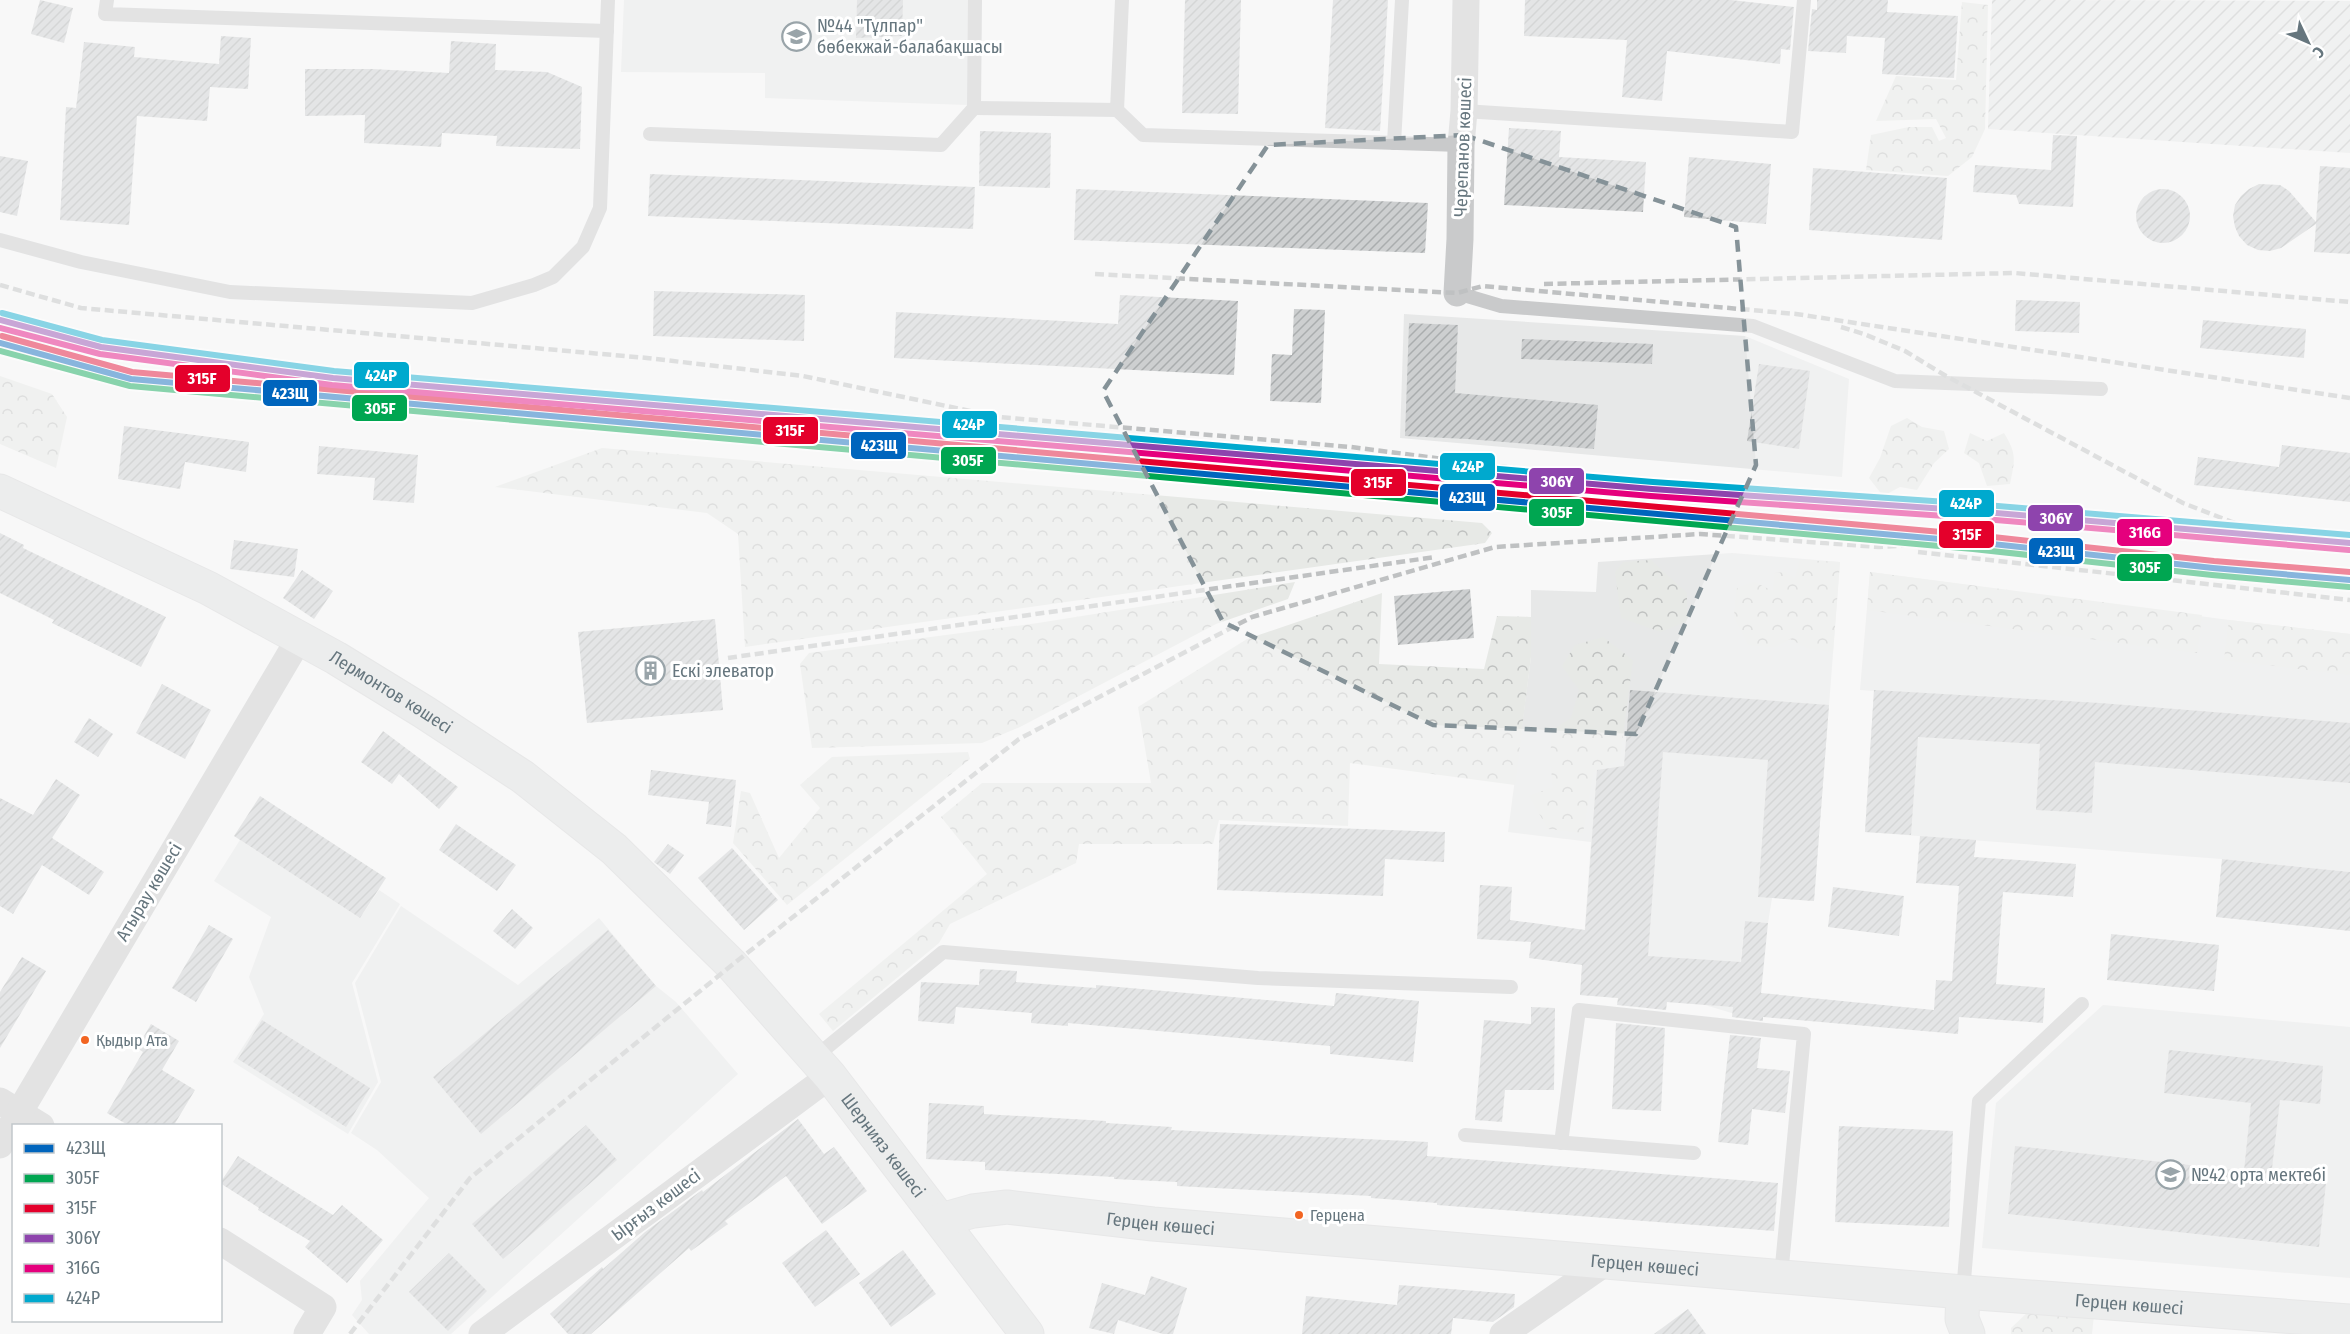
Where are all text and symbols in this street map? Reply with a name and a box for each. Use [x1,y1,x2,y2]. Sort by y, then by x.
north arrow [2278,12,2338,72]
place label: №44 "Тұлпар" бөбекжай-балабақшасы [817,15,1003,58]
school or university icon: №44 "Тұлпар" бөбекжай-балабақшасы [780,20,812,52]
text: С [2308,42,2328,62]
street label: Черепанов көшесі [1450,77,1476,217]
line badge: 424Р [353,361,410,389]
line badge: 315F [174,364,231,393]
text: 424Р [365,366,397,385]
text: 315F [187,369,216,388]
line badge: 423Щ [262,379,318,407]
text: 423Щ [272,384,309,403]
line badge: 305F [351,394,408,422]
text: 305F [363,399,396,418]
line badge: 424Р [941,410,998,439]
text: 424Р [953,415,985,434]
line badge: 315F [762,416,819,445]
text: 315F [775,421,804,440]
line badge: 423Щ [850,431,907,460]
text: 423Щ [861,436,898,455]
line badge: 305F [940,446,997,475]
text: 305F [951,451,984,470]
line badge: 424Р [1439,452,1496,481]
text: 424Р [1452,457,1484,476]
line badge: 306Y [1528,467,1585,495]
line badge: 315F [1350,468,1407,497]
text: 306Y [1540,472,1574,491]
text: 315F [1363,473,1392,492]
line badge: 423Щ [1439,483,1496,512]
text: 423Щ [1449,488,1486,507]
line badge: 424Р [1938,489,1995,518]
text: 424Р [1950,494,1982,513]
line badge: 305F [1528,498,1585,527]
text: 305F [1540,503,1573,522]
line badge: 306Y [2027,504,2084,532]
text: 306Y [2039,509,2073,528]
line badge: 316G [2116,518,2173,547]
line badge: 315F [1938,520,1995,549]
text: 316G [2128,523,2161,542]
text: 315F [1952,525,1981,544]
line badge: 423Щ [2028,537,2084,565]
text: 423Щ [2038,542,2075,561]
line badge: 305F [2116,553,2173,582]
text: 305F [2128,558,2161,577]
street label: Лермонтов көшесі [326,646,456,739]
building icon: Ескі элеватор [635,655,667,687]
place label: Ескі элеватор [672,660,774,682]
street label: Атырау көшесі [111,839,187,945]
place label: Қыдыр Ата [96,1031,168,1050]
marker: Қыдыр Ата [79,1034,91,1046]
street label: Шернияз көшесі [836,1089,930,1202]
legend [12,1124,222,1322]
text: 423Щ [66,1137,105,1159]
school or university icon: №42 орта мектебі [2154,1159,2186,1191]
street label: Ырғыз көшесі [607,1164,705,1246]
place label: №42 орта мектебі [2191,1164,2326,1186]
text: 305F [66,1167,100,1189]
text: 315F [66,1197,97,1219]
place label: Герцена [1310,1206,1365,1225]
street label: Герцен көшесі [1105,1208,1216,1240]
marker: Герцена [1293,1209,1305,1221]
text: 306Y [66,1227,101,1249]
street label: Герцен көшесі [1590,1250,1700,1281]
text: 316G [66,1257,100,1279]
text: 424Р [66,1287,100,1309]
street label: Герцен көшесі [2074,1289,2184,1319]

